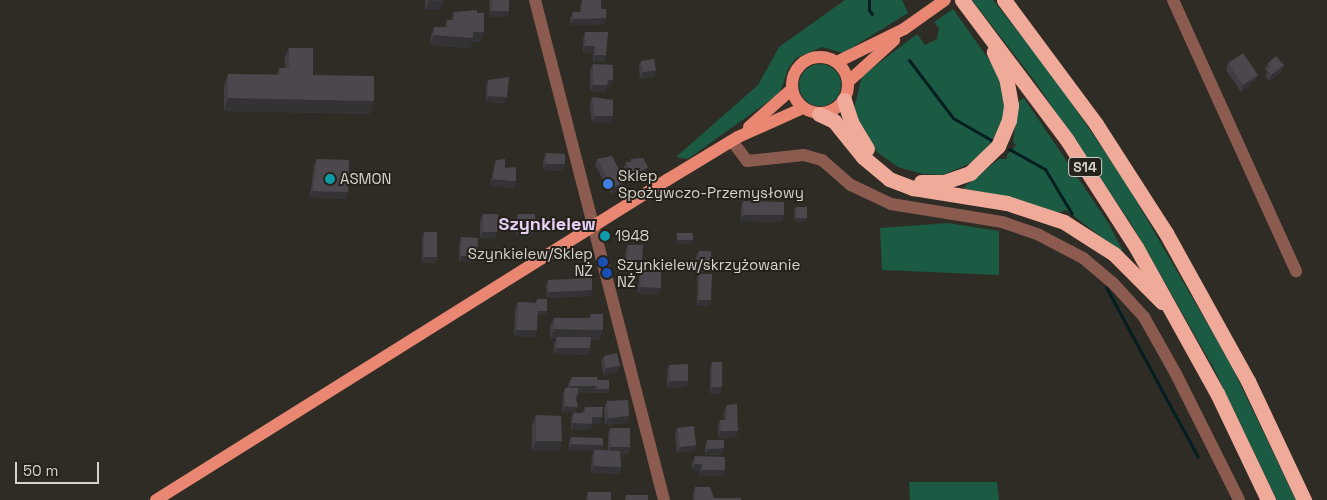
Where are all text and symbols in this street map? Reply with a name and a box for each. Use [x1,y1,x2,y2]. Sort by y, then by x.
road number: S14 [1068,156,1102,178]
place label: Sklep Spożywczo-Przemysłowy [618,166,804,201]
place label: ASMON [340,170,392,188]
marker: ASMON [324,173,336,185]
marker: Sklep Spożywczo-Przemysłowy [602,178,614,190]
district label: Szynkielew [499,213,595,235]
place label: 1948 [615,227,649,245]
marker: 1948 [599,230,611,242]
place label: Szynkielew/Sklep NŻ [468,244,593,279]
place label: Szynkielew/skrzyżowanie NŻ [617,255,800,290]
marker: Szynkielew/Sklep NŻ [597,256,609,268]
marker: Szynkielew/skrzyżowanie NŻ [601,267,613,279]
scale bar [18,452,101,484]
text: 50 m [23,461,58,480]

